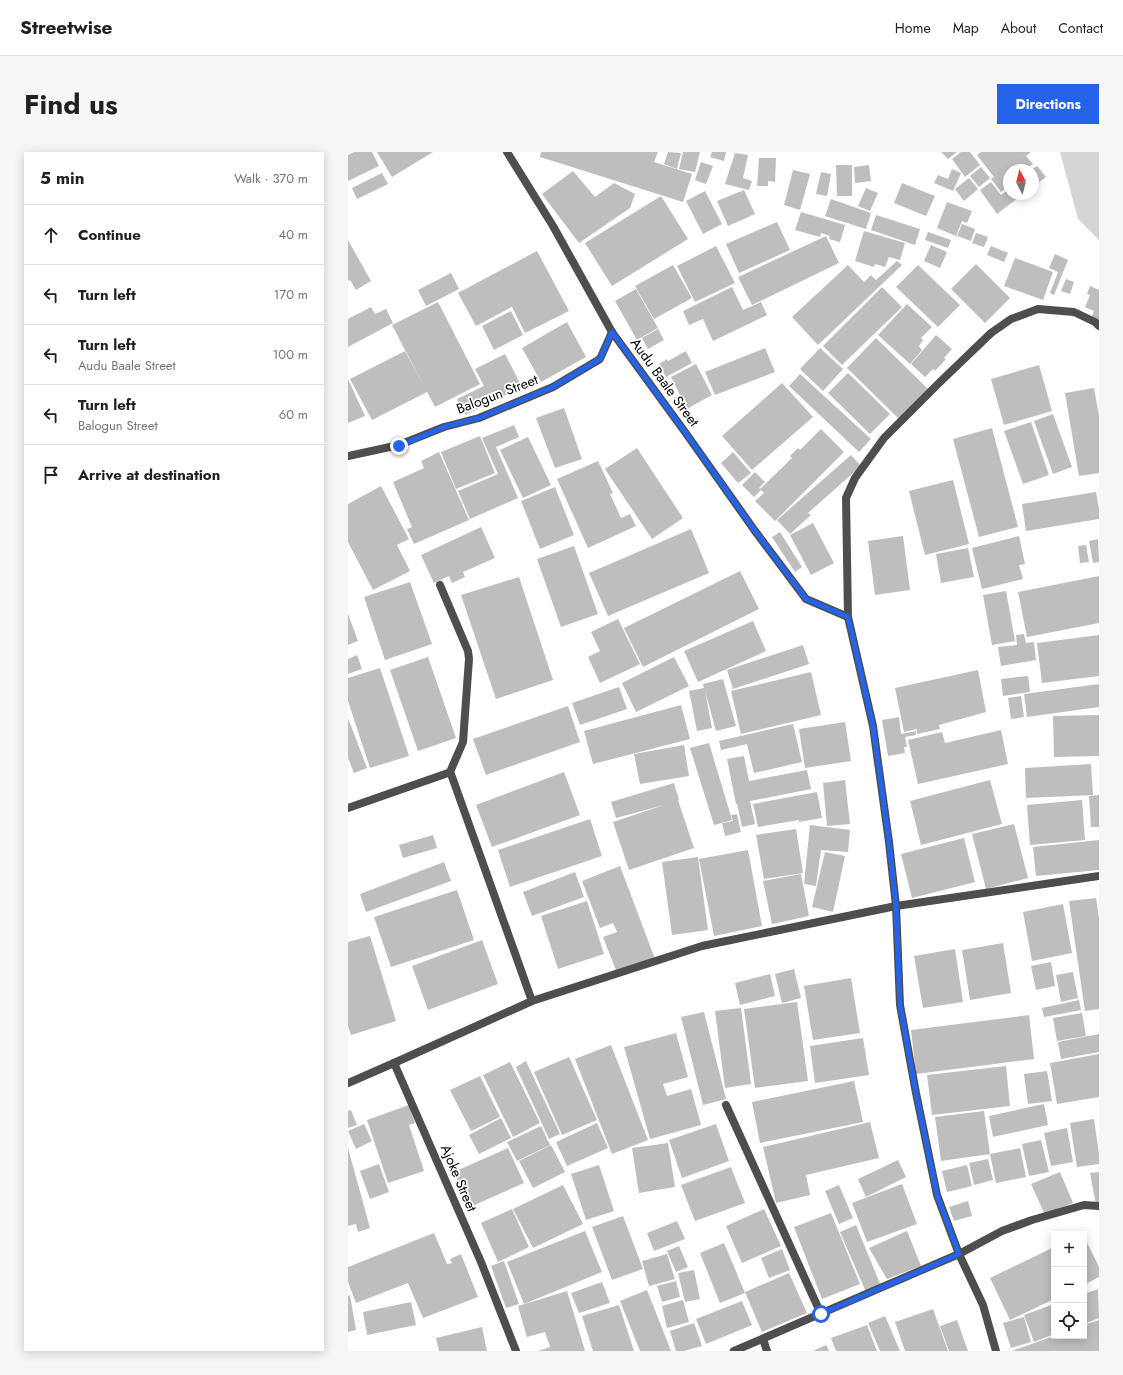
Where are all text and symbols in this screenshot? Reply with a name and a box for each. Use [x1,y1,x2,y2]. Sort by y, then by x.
text: Streetwise [20,14,113,41]
text: Home [895,18,931,38]
text: Map [953,18,979,38]
text: About [1001,18,1036,38]
text: Contact [1058,18,1103,38]
text: Find us [24,84,118,125]
button: Directions [997,84,1099,124]
north arrow [1003,164,1039,200]
text: 5 min [40,166,84,190]
text: Walk · 370 m [234,169,308,188]
icon: ahead [40,224,62,246]
text: Continue [78,224,141,246]
text: 40 m [279,225,308,244]
icon: left [40,284,62,306]
text: Turn left [78,284,136,306]
text: 170 m [273,285,308,304]
text: Turn left [78,334,136,356]
street label: Audu Baale Street [626,334,704,431]
icon: left [40,344,62,366]
text: 100 m [273,345,308,364]
text: Audu Baale Street [78,356,176,375]
street label: Balogun Street [453,369,541,419]
text: Turn left [78,394,136,416]
icon: left [40,404,62,426]
text: 60 m [279,405,308,424]
text: Balogun Street [78,416,158,435]
route end [390,437,408,455]
icon: arrive [40,464,62,486]
text: Arrive at destination [78,464,220,486]
street label: Ajoke Street [436,1141,482,1215]
map controls [1051,1231,1087,1339]
button: + [1051,1231,1087,1267]
button: − [1051,1267,1087,1303]
button: locate [1051,1303,1087,1339]
route start [812,1305,830,1323]

